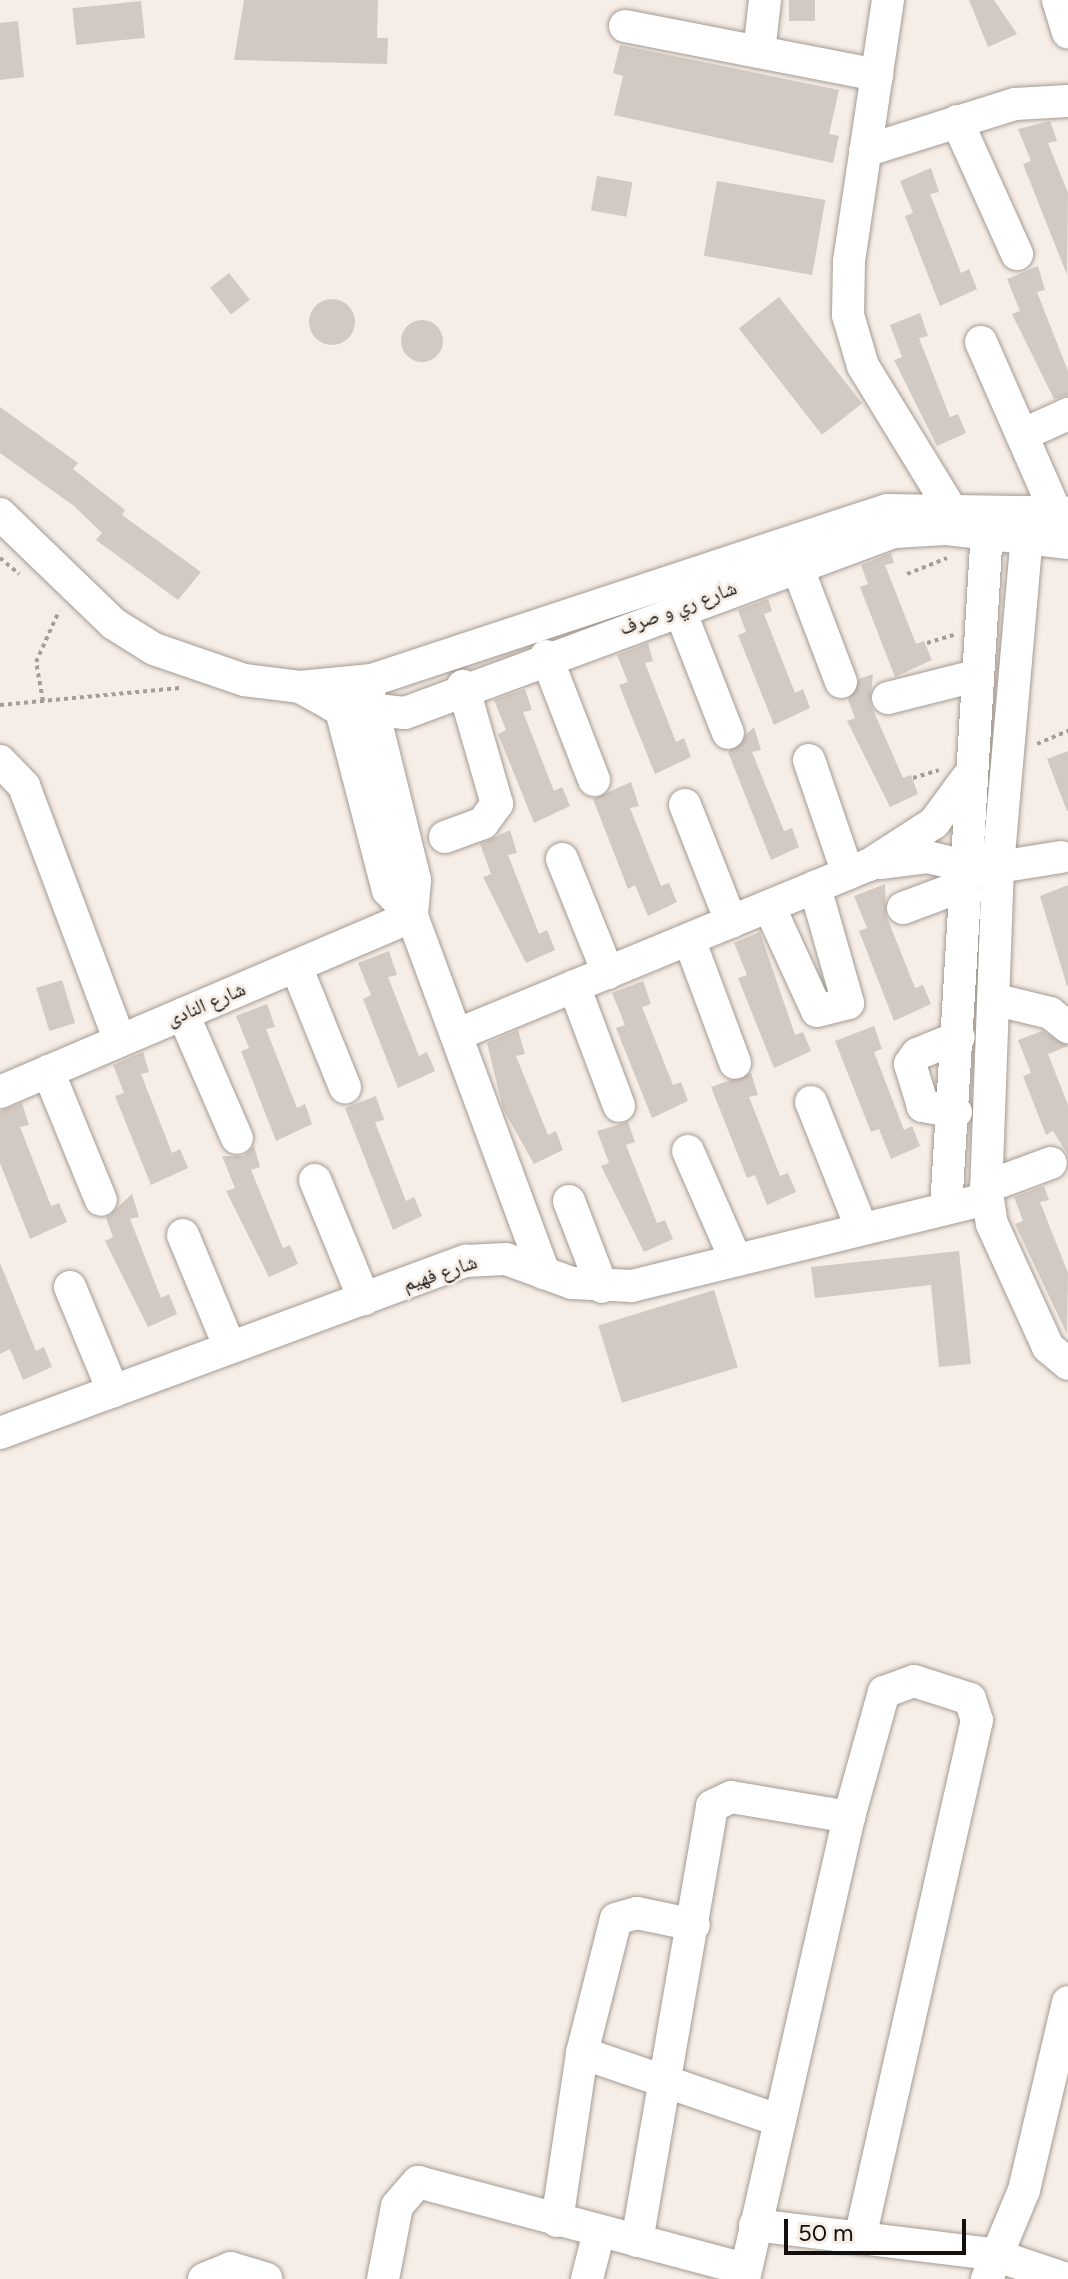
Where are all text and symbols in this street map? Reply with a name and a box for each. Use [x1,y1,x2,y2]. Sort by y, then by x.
street label: شارع ري و صرف [616,576,740,640]
street label: شارع النادى [163,977,249,1031]
street label: شارع فهيم [400,1250,480,1296]
scale bar [788,2203,970,2253]
text: 50 m [798,2218,854,2247]

